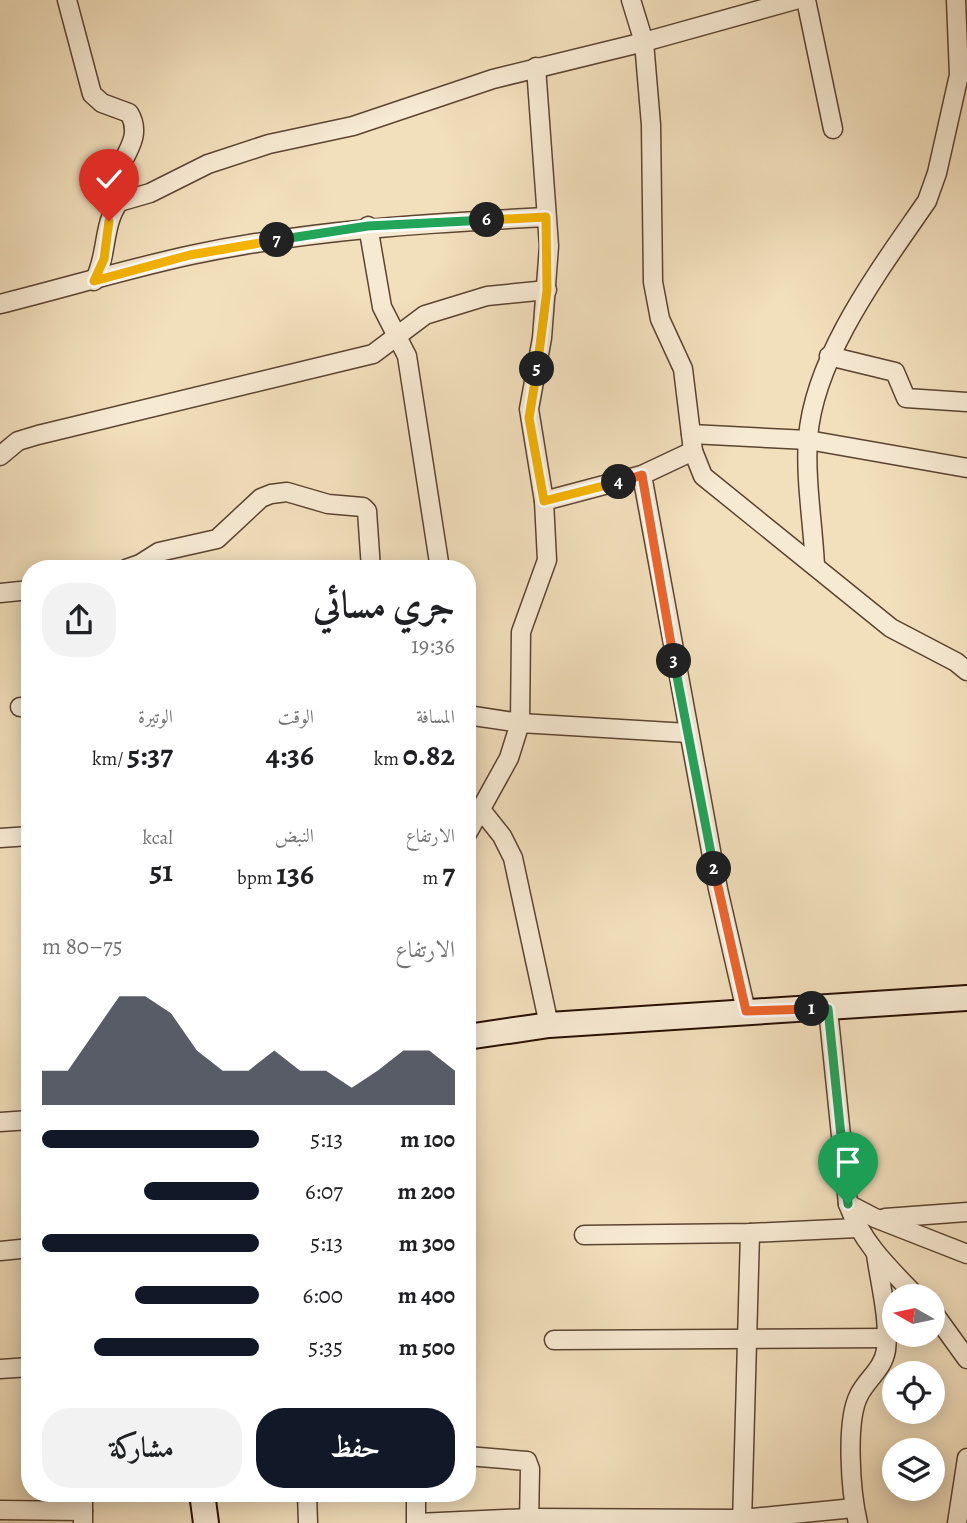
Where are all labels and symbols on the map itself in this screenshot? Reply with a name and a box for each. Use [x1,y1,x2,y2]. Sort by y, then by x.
pin [79,149,139,221]
pin: 6 [470,202,504,238]
pin: 7 [260,222,294,258]
pin: 5 [520,352,554,386]
pin: 4 [602,464,636,500]
pin: 3 [656,644,692,678]
pin: 2 [696,852,732,886]
pin: 1 [794,992,830,1026]
pin [818,1132,878,1204]
north arrow [882,1284,945,1348]

